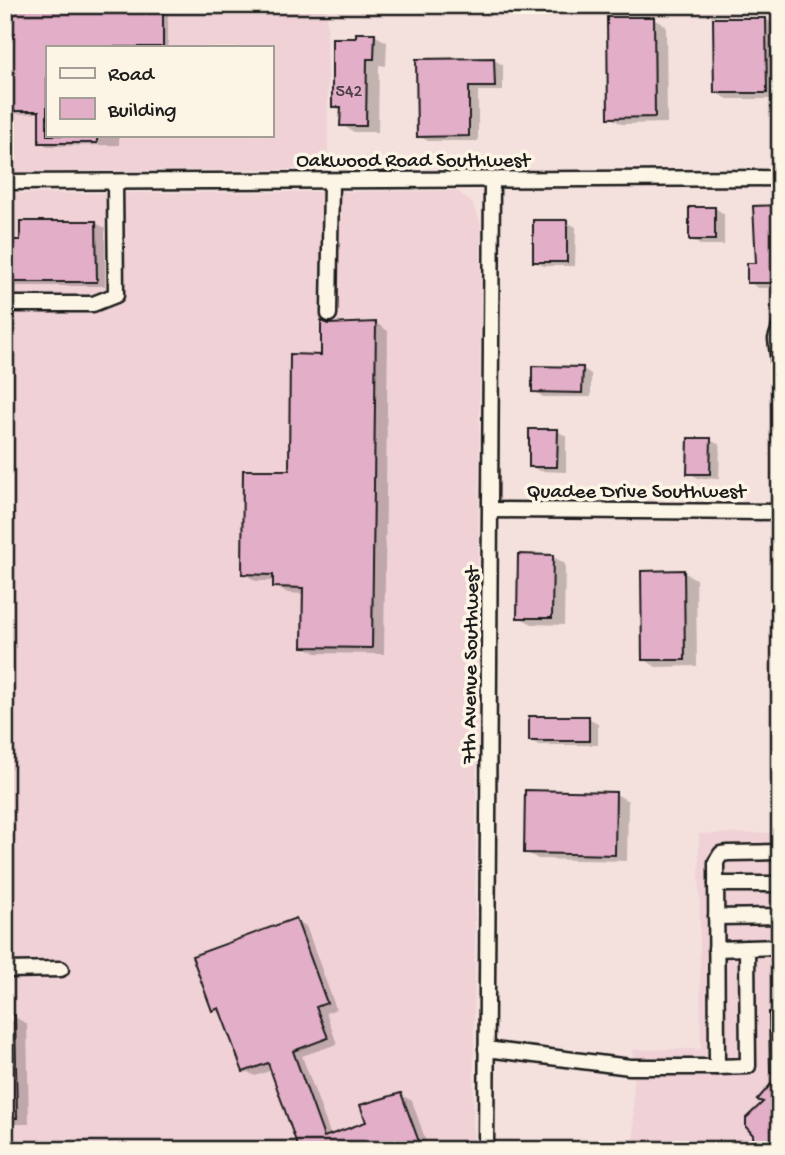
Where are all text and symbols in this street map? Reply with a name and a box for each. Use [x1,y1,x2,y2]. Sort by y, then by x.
legend [46,46,273,136]
text: Road [108,64,156,89]
house number: 542 [336,82,363,103]
text: Building [107,100,177,125]
street label: Oakwood Road Southwest [296,150,532,175]
street label: Quadee Drive Southwest [526,481,748,506]
street label: 7th Avenue Southwest [458,564,487,765]

